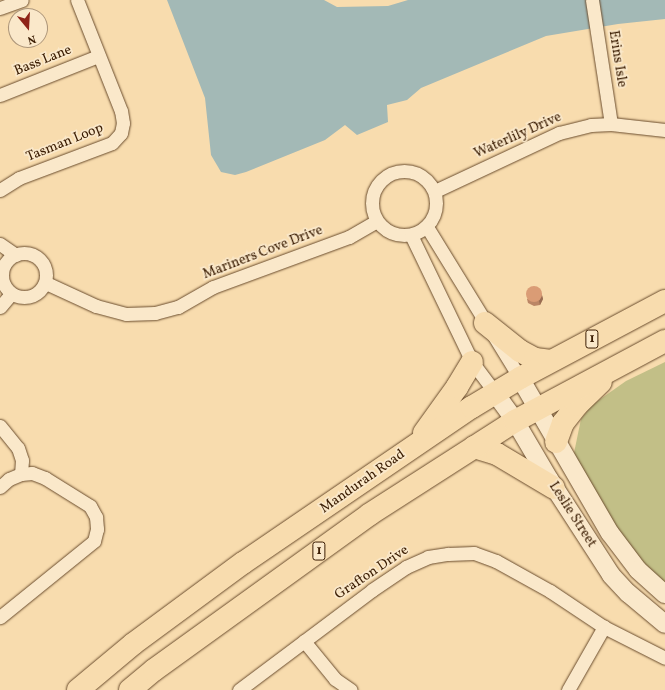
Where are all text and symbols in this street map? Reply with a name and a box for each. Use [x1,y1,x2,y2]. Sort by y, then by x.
north arrow [8,8,48,48]
street label: Erins Isle [604,29,630,89]
text: N [25,31,38,47]
street label: Bass Lane [12,42,74,80]
street label: Waterlily Drive [472,109,564,163]
street label: Tasman Loop [24,120,106,166]
street label: Mariners Cove Drive [201,222,325,284]
road number: 1 [585,328,599,350]
street label: Mandurah Road [317,447,409,517]
street label: Leslie Street [545,479,599,551]
road number: 1 [312,540,326,562]
street label: Grafton Drive [332,542,412,604]

